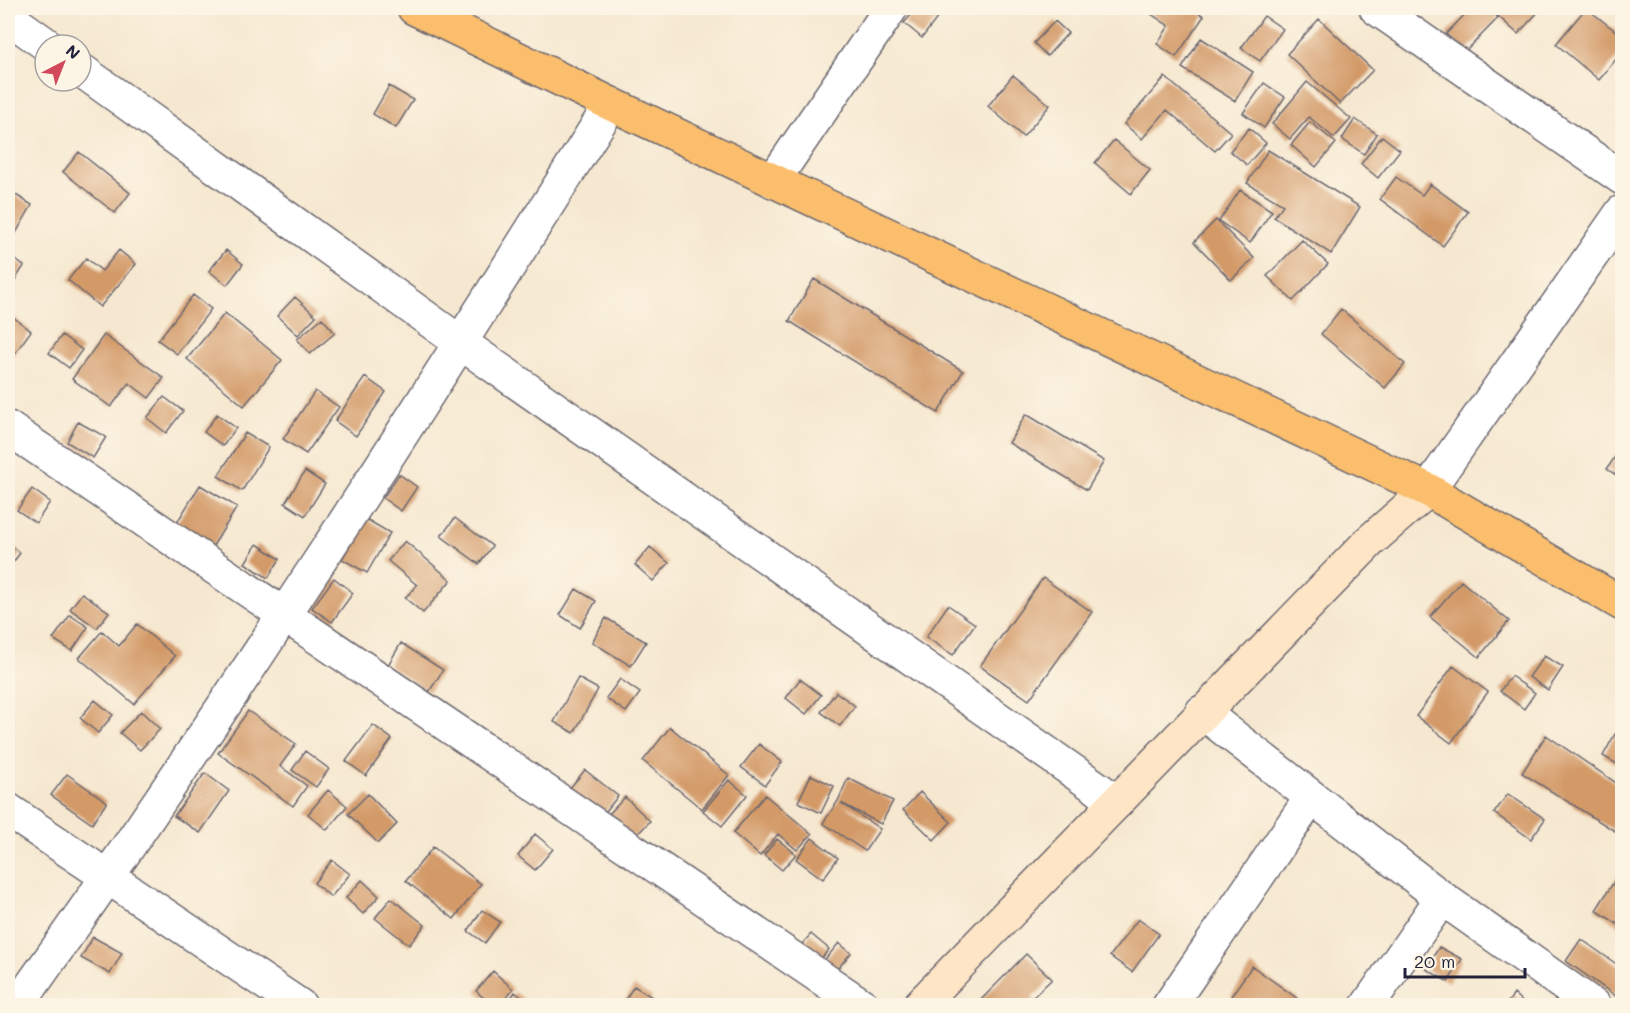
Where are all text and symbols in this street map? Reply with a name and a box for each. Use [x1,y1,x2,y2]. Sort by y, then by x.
north arrow [33,33,93,93]
text: N [62,40,85,63]
scale bar [1405,941,1525,979]
text: 20 m [1414,949,1455,973]

